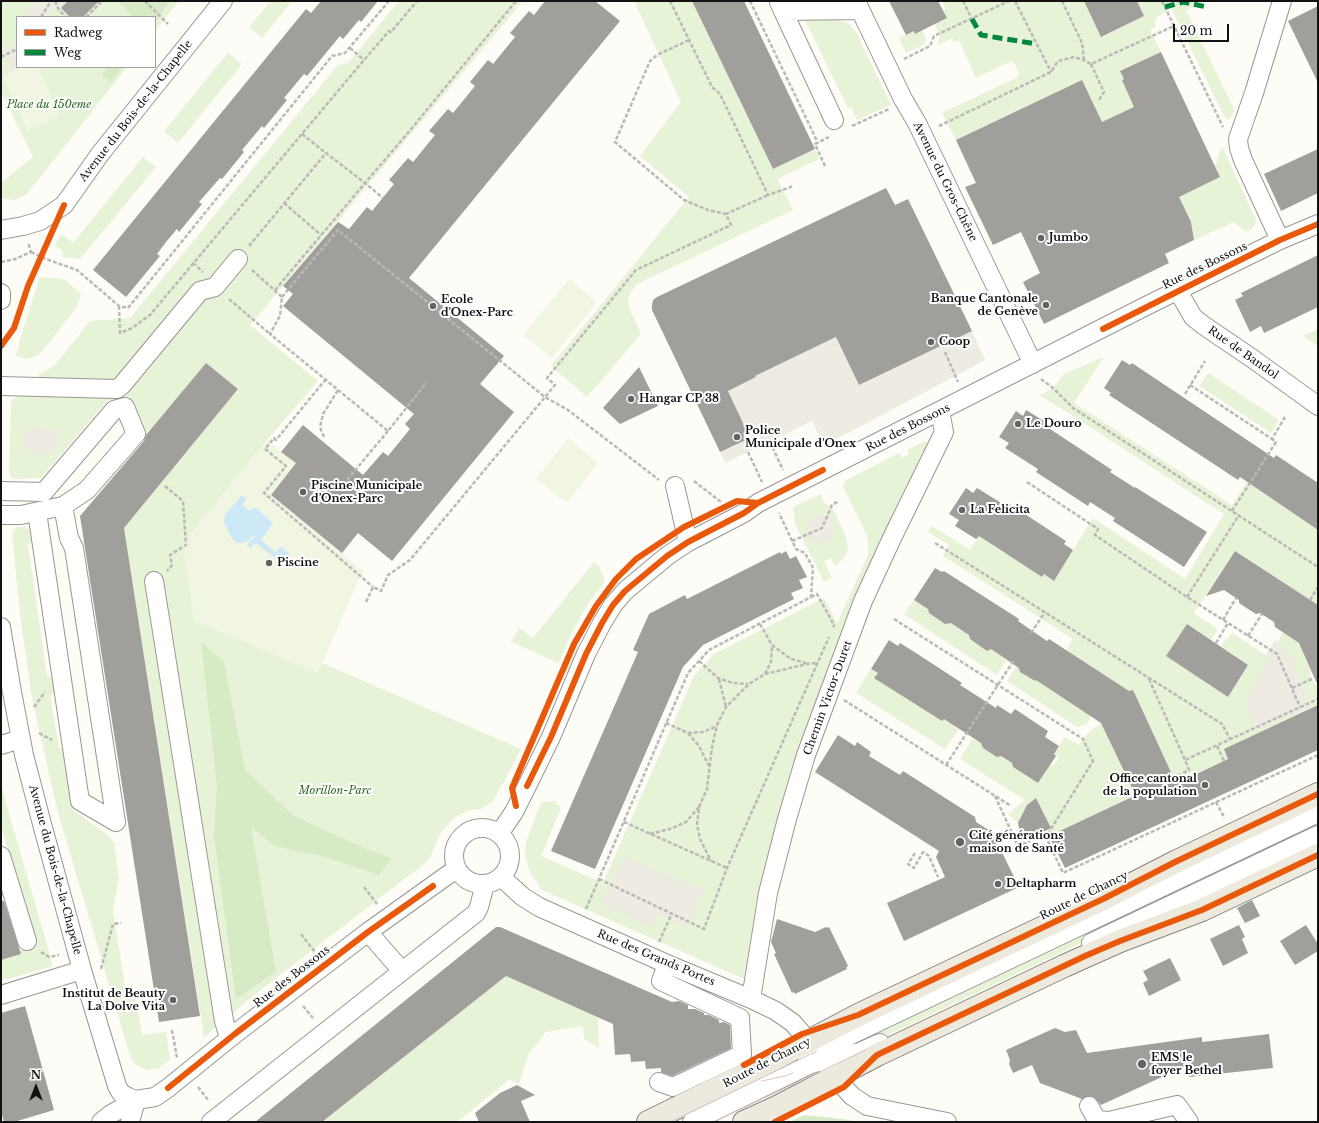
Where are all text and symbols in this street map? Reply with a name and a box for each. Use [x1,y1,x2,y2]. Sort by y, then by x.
legend [16,16,156,68]
scale bar [1175,16,1231,42]
text: 20 m [1180,23,1212,38]
text: Radweg [54,25,102,40]
street label: Avenue du Bois-de-la-Chapelle [77,38,195,184]
text: Weg [54,45,81,60]
park label: Place du 150eme [7,98,91,112]
street label: Avenue du Gros-Chêne [910,120,980,244]
place label: Jumbo [1049,231,1088,245]
marker: Jumbo [1036,233,1046,243]
street label: Rue des Bossons [1160,240,1250,292]
place label: Banque Cantonale de Genève [931,292,1038,318]
place label: Ecole d'Onex-Parc [441,293,513,319]
marker: Banque Cantonale de Genève [1041,300,1051,310]
marker: Ecole d'Onex-Parc [428,301,438,311]
street label: Rue de Bandol [1205,324,1281,382]
place label: Coop [939,335,970,349]
marker: Coop [926,337,936,347]
place label: Hangar CP 38 [639,392,719,406]
marker: Hangar CP 38 [626,394,636,404]
street label: Rue des Bossons [864,401,952,455]
place label: Le Douro [1026,417,1082,431]
marker: Le Douro [1013,419,1023,429]
place label: Police Municipale d'Onex [745,424,856,450]
marker: Police Municipale d'Onex [732,432,742,442]
place label: Piscine Municipale d’Onex-Parc [311,479,422,505]
marker: Piscine Municipale d’Onex-Parc [298,487,308,497]
place label: La Felicita [970,503,1030,517]
marker: La Felicita [957,505,967,515]
place label: Piscine [277,556,319,570]
marker: Piscine [264,558,274,568]
street label: Chemin Victor-Duret [801,639,855,757]
place label: Office cantonal de la population [1103,772,1197,798]
marker: Office cantonal de la population [1200,780,1210,790]
street label: Avenue du Bois-de-la-Chapelle [26,783,84,957]
park label: Morillon-Parc [299,784,371,798]
place label: Cité générations maison de Santé [969,829,1064,855]
marker: Cité générations maison de Santé [954,836,966,848]
street label: Route de Chancy [1038,869,1130,923]
place label: Deltapharm [1006,877,1076,891]
marker: Deltapharm [993,879,1003,889]
street label: Rue des Grands Portes [595,927,717,989]
street label: Rue des Bossons [251,943,333,1011]
place label: Institut de Beauty La Dolve Vita [62,987,165,1013]
marker: Institut de Beauty La Dolve Vita [168,995,178,1005]
street label: Route de Chancy [721,1035,813,1091]
place label: EMS le foyer Bethel [1151,1051,1222,1077]
marker: EMS le foyer Bethel [1136,1058,1148,1070]
north arrow [16,1067,56,1107]
text: N [31,1068,41,1082]

